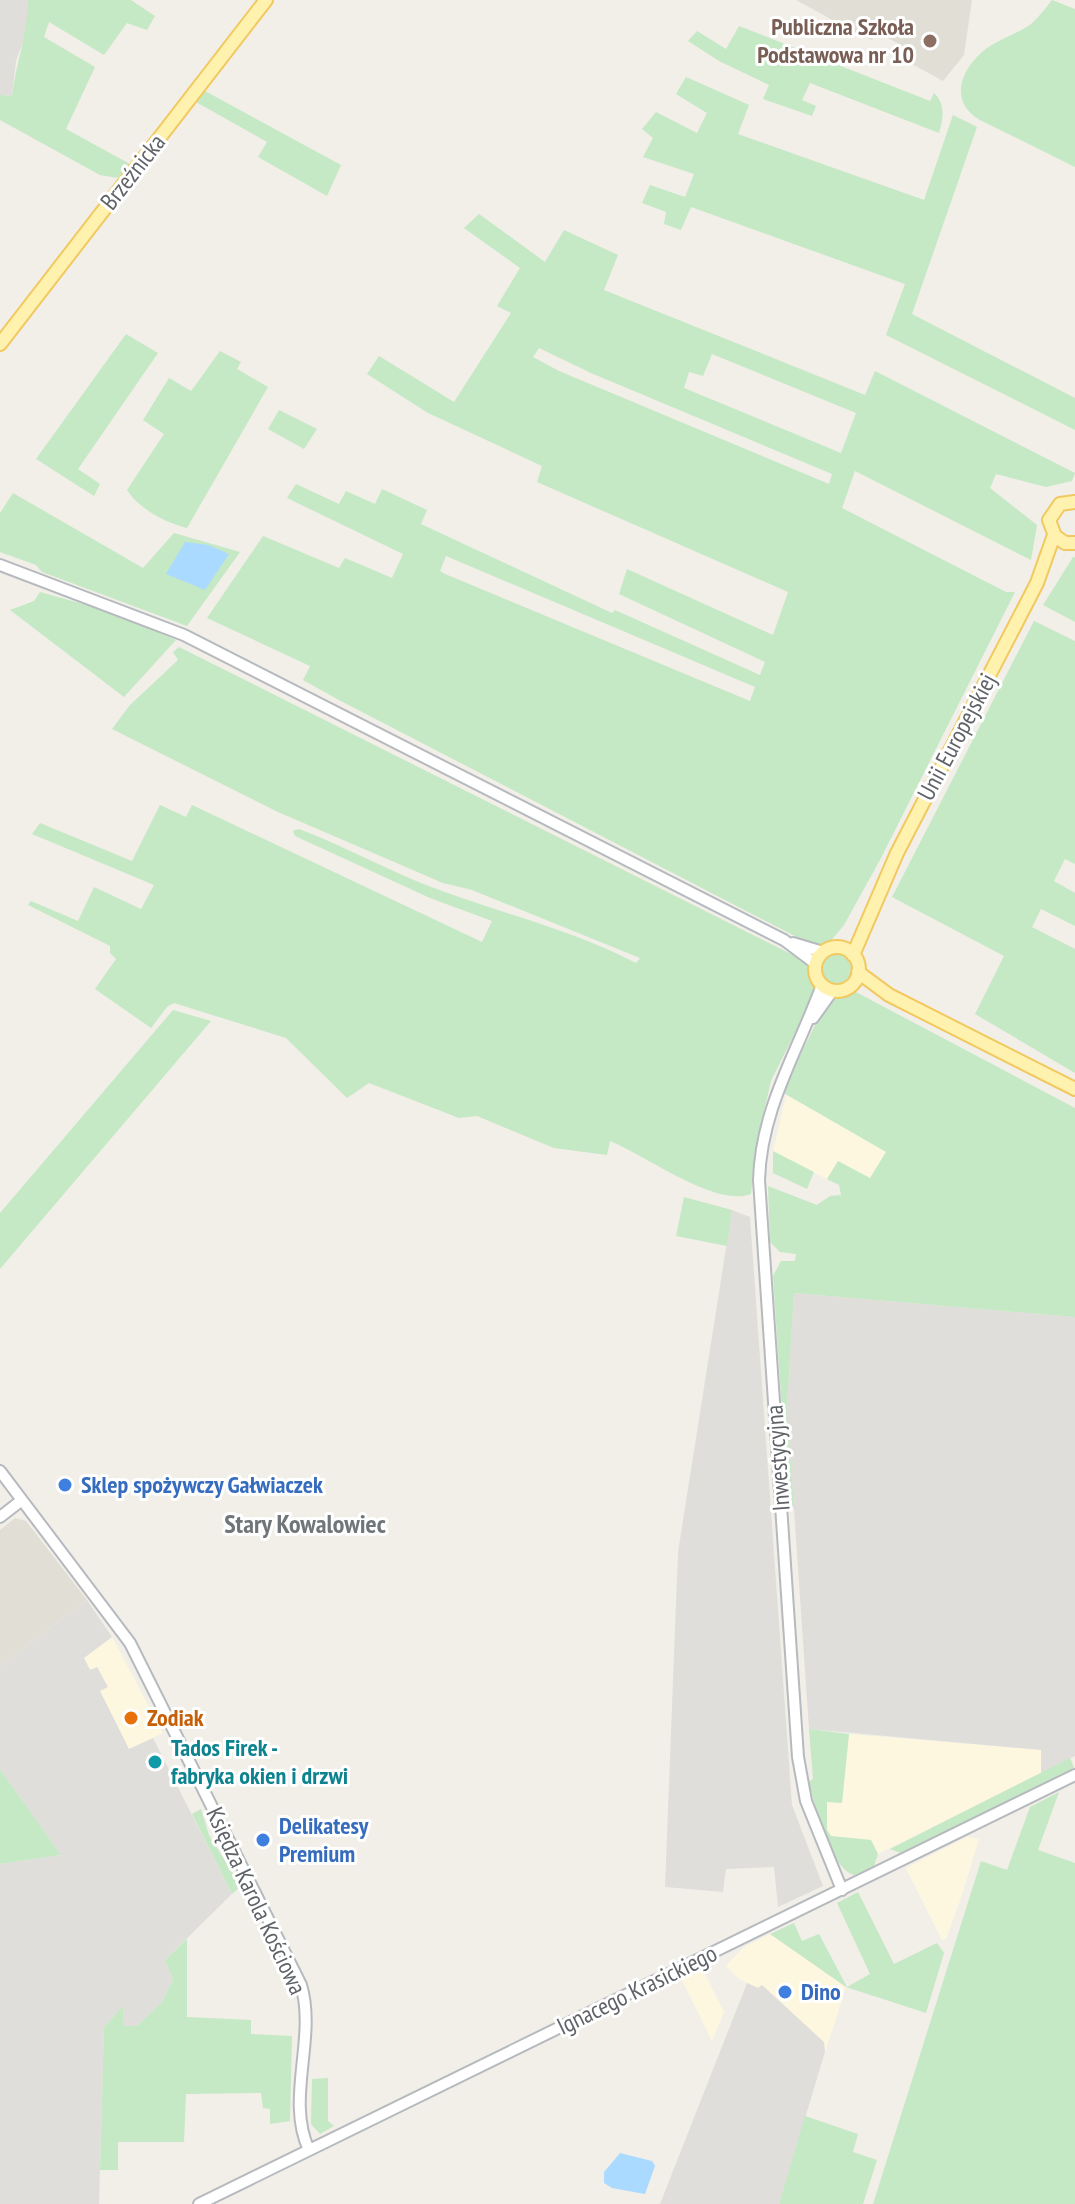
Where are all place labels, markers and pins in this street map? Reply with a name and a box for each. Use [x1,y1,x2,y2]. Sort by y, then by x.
place label: Publiczna Szkoła Podstawowa nr 10 [757,11,914,70]
marker: Publiczna Szkoła Podstawowa nr 10 [921,32,939,50]
place label: Sklep spożywczy Gałwiaczek [81,1469,323,1500]
marker: Sklep spożywczy Gałwiaczek [56,1476,74,1494]
place label: Zodiak [147,1702,204,1733]
marker: Zodiak [122,1709,140,1727]
place label: Tados Firek - fabryka okien i drzwi [171,1732,348,1791]
marker: Tados Firek - fabryka okien i drzwi [146,1753,164,1771]
place label: Delikatesy Premium [279,1810,369,1869]
marker: Delikatesy Premium [254,1831,272,1849]
place label: Dino [801,1976,841,2007]
marker: Dino [776,1983,794,2001]

